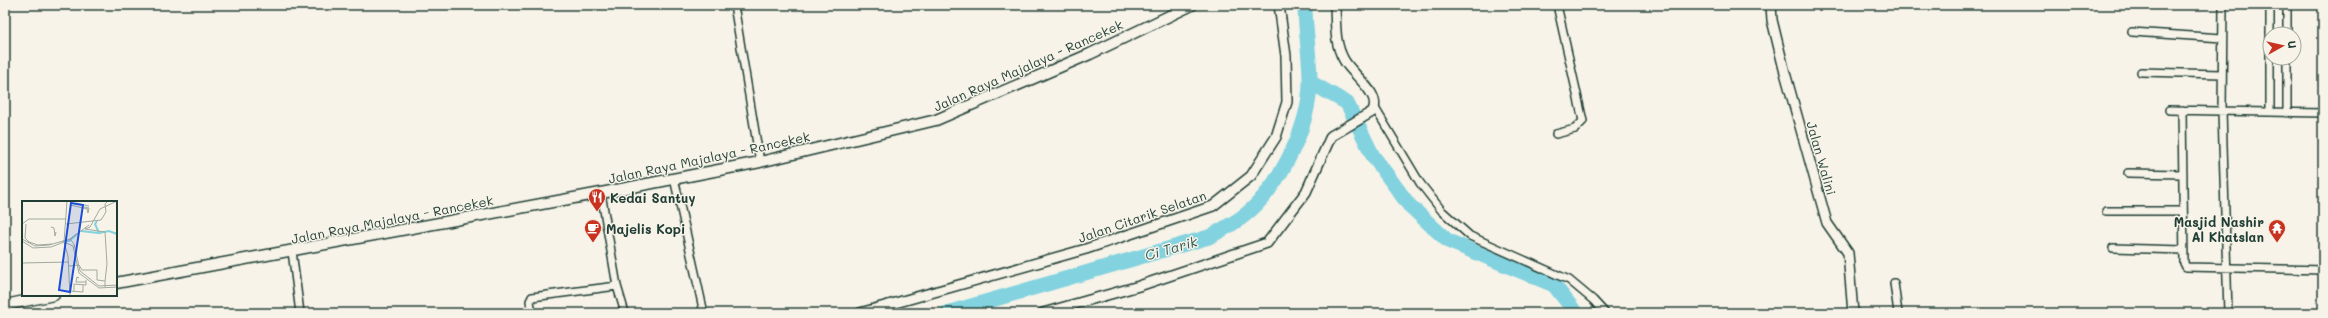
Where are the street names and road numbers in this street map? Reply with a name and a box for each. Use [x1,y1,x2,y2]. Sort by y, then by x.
street label: Jalan Raya Majalaya - Rancekek [931,15,1125,115]
street label: Jalan Walini [1803,119,1841,197]
street label: Jalan Raya Majalaya - Rancekek [607,127,811,187]
street label: Jalan Citarik Selatan [1076,186,1208,246]
street label: Jalan Raya Majalaya - Rancekek [289,191,495,247]

